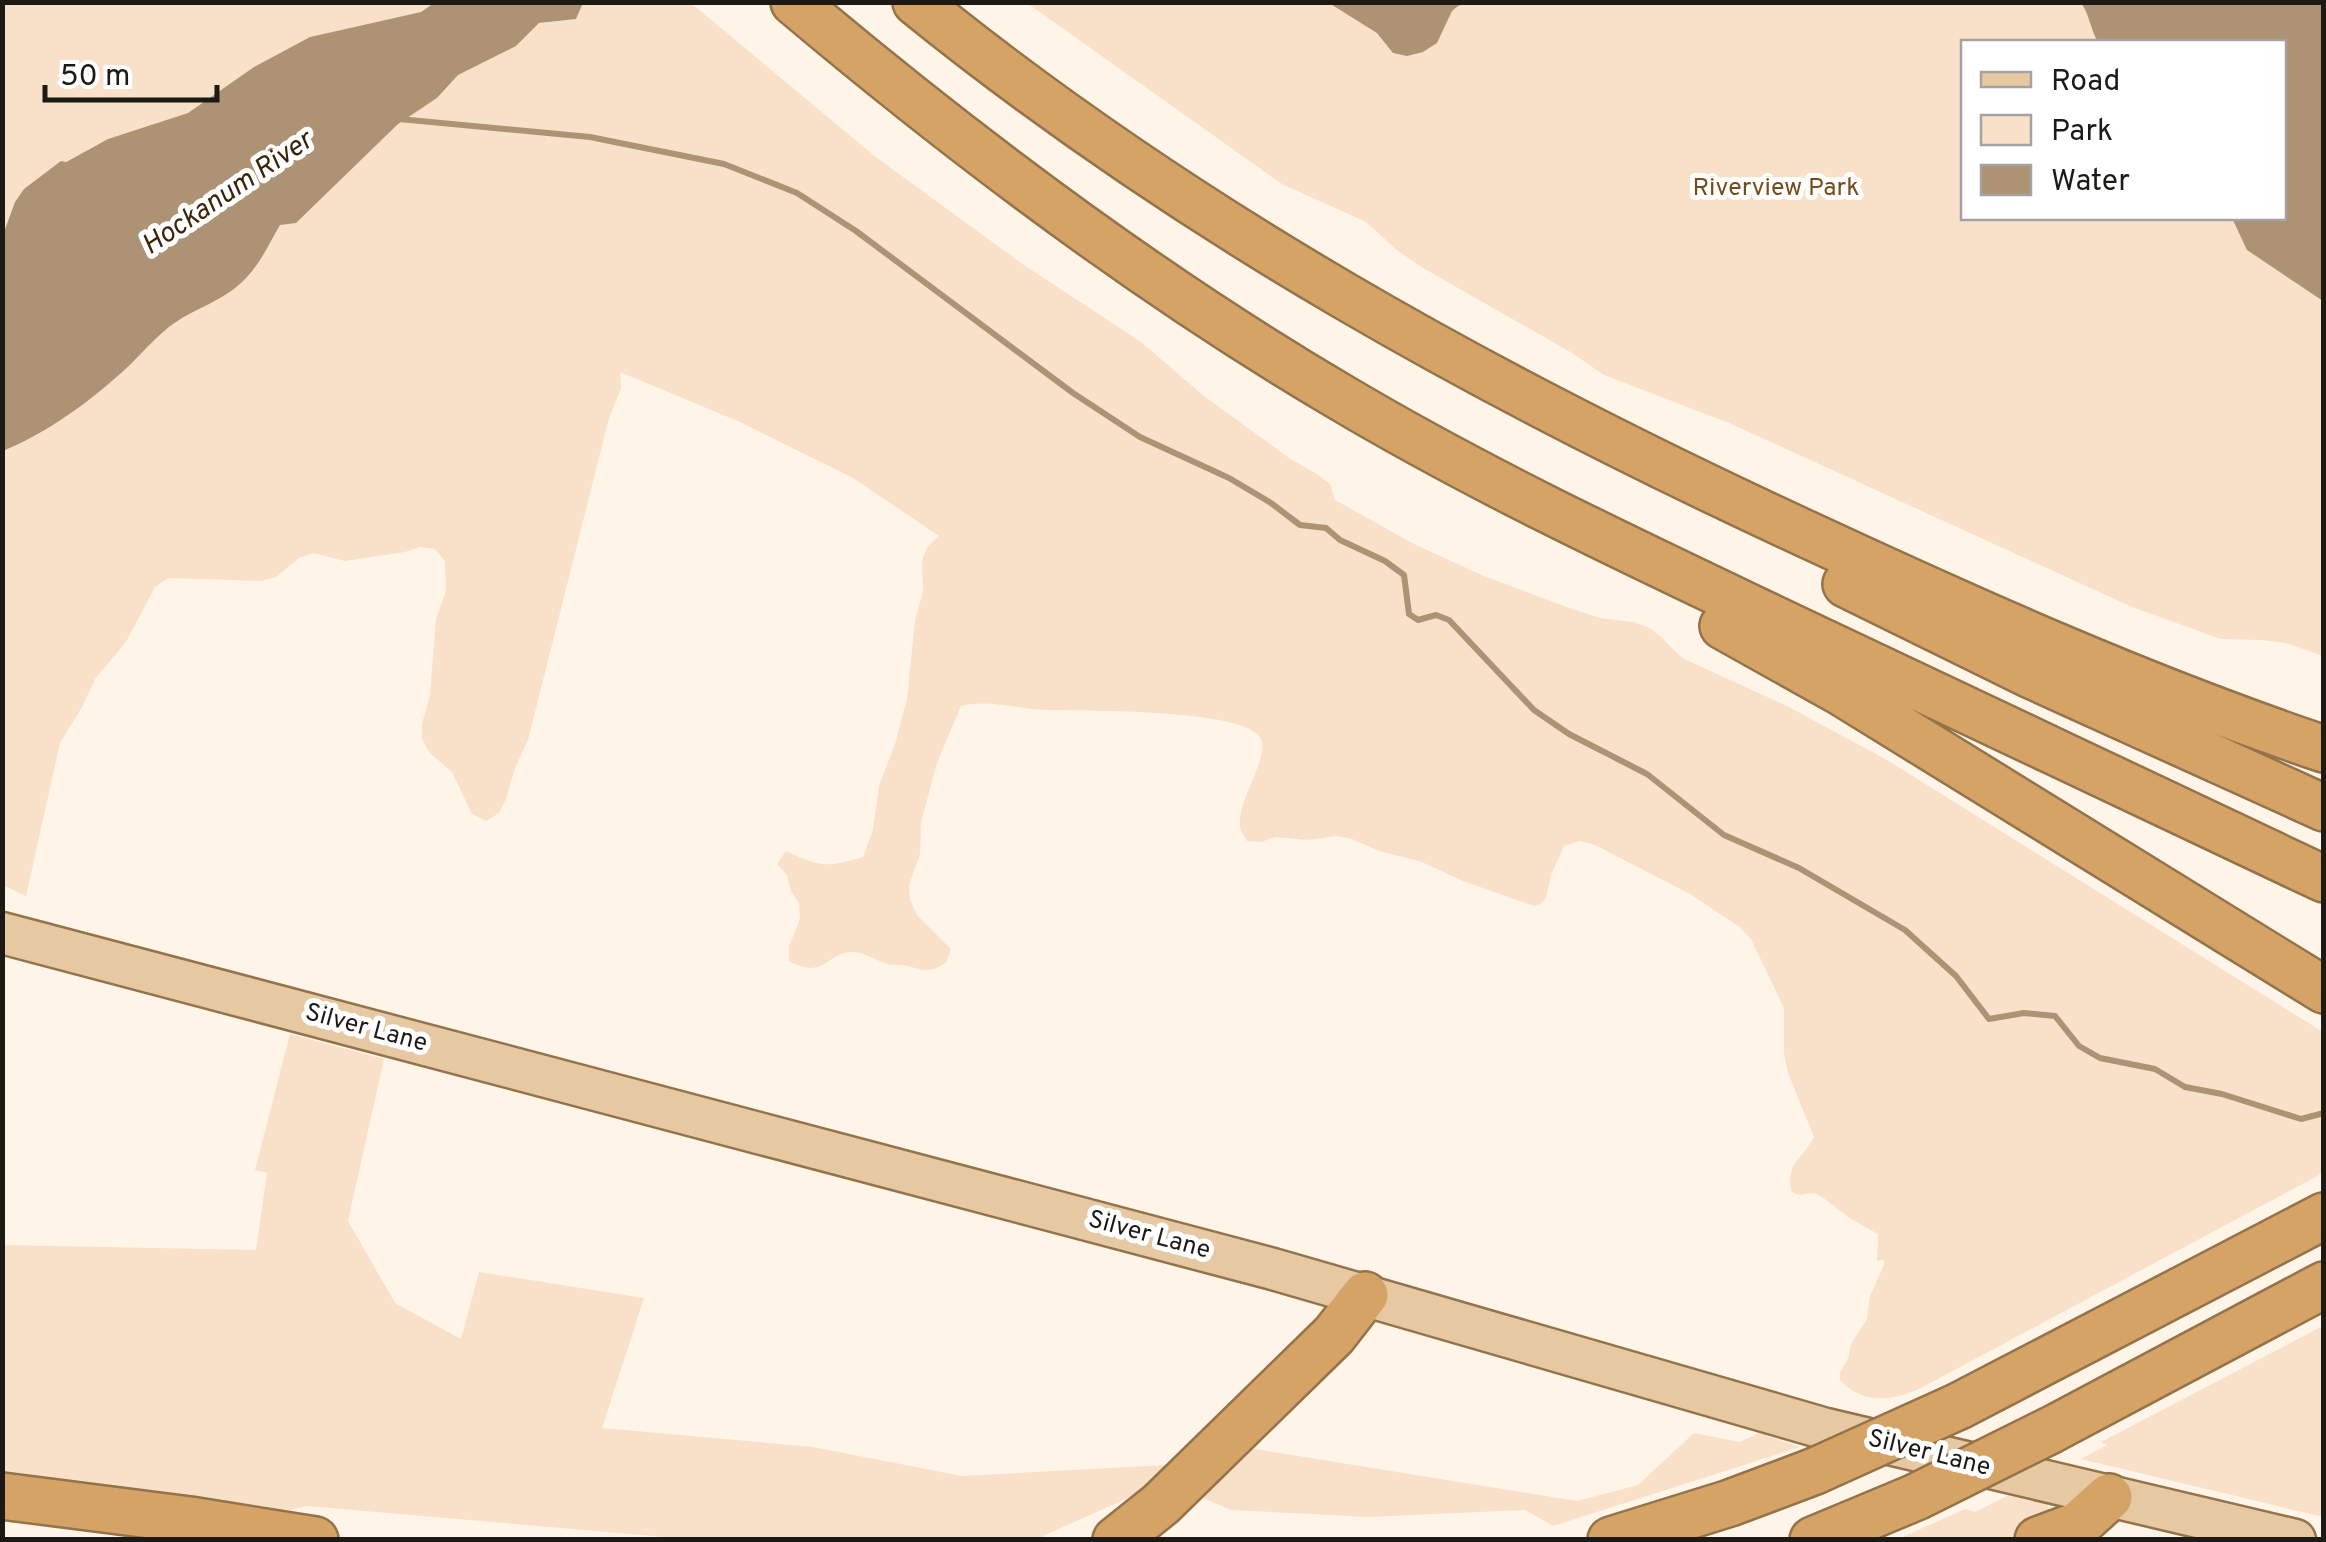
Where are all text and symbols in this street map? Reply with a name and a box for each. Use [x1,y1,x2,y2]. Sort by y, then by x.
scale bar [45,40,218,102]
legend [1961,40,2286,220]
text: 50 m [60,59,130,96]
text: Road [2051,64,2120,101]
text: Park [2051,114,2113,151]
water label: Hockanum River [136,122,322,264]
text: Water [2051,164,2130,201]
park label: Riverview Park [1692,173,1860,205]
street label: Silver Lane [301,997,431,1061]
street label: Silver Lane [1084,1204,1214,1268]
street label: Silver Lane [1864,1423,1994,1485]

